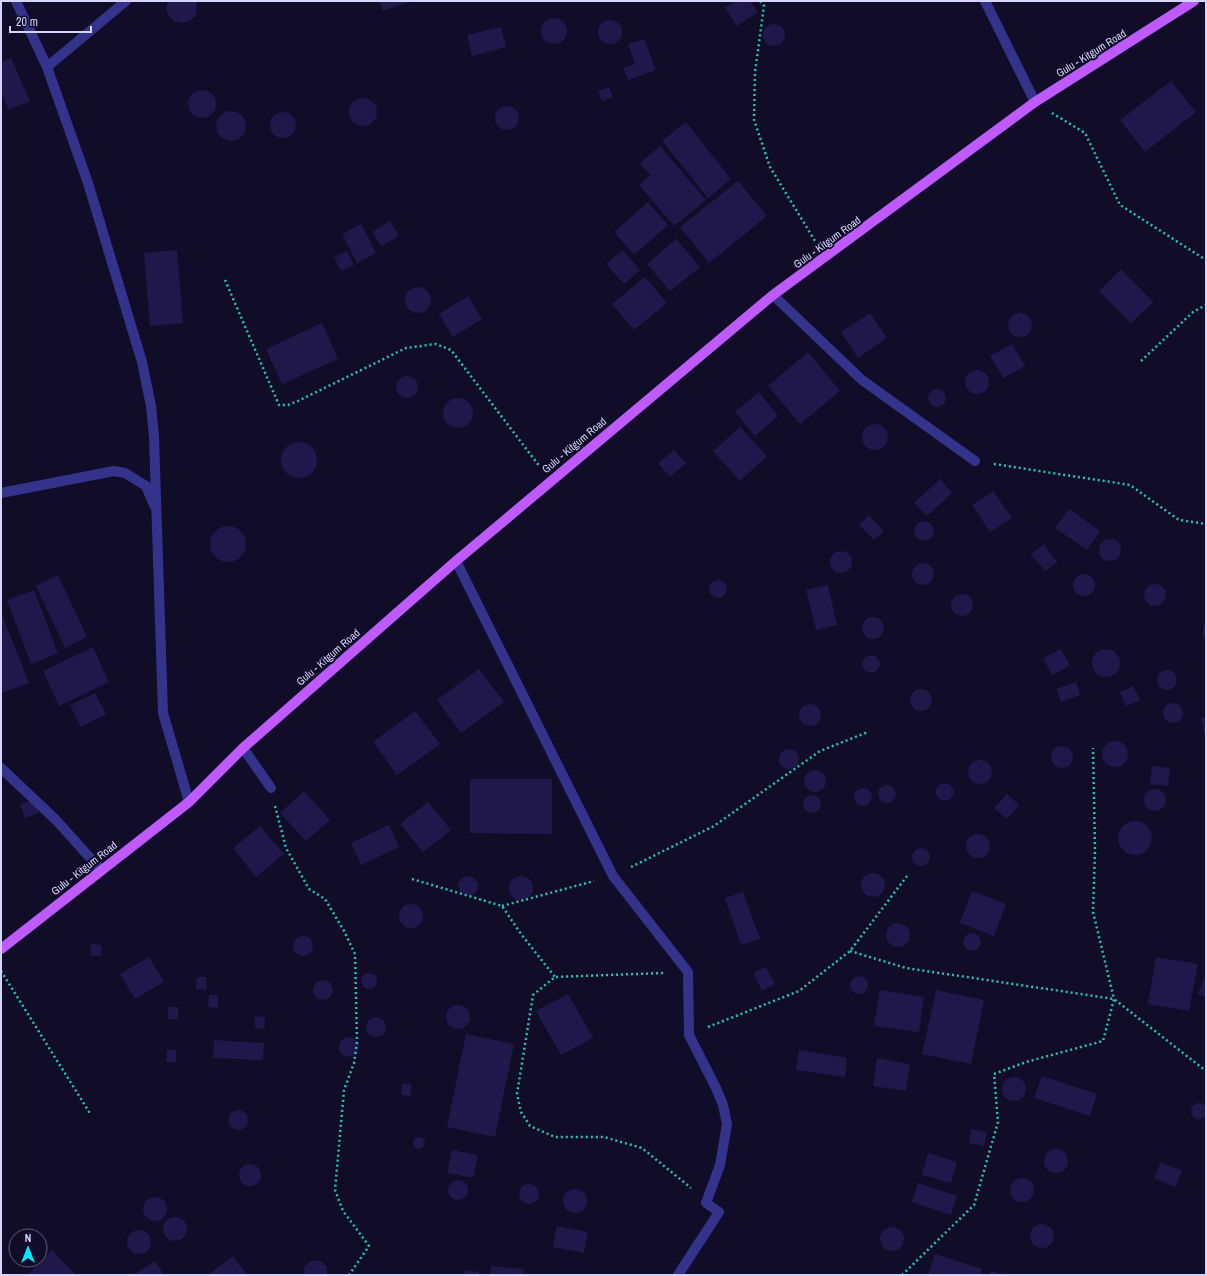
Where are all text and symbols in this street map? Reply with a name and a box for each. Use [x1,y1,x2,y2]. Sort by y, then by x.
scale bar [10,8,91,34]
text: 20 m [16,14,38,30]
street label: Gulu - Kitgum Road [1053,26,1129,80]
street label: Gulu - Kitgum Road [791,213,863,271]
street label: Gulu - Kitgum Road [539,414,609,476]
street label: Gulu - Kitgum Road [293,626,363,688]
street label: Gulu - Kitgum Road [48,838,120,898]
north arrow [8,1228,48,1268]
text: N [25,1231,31,1245]

